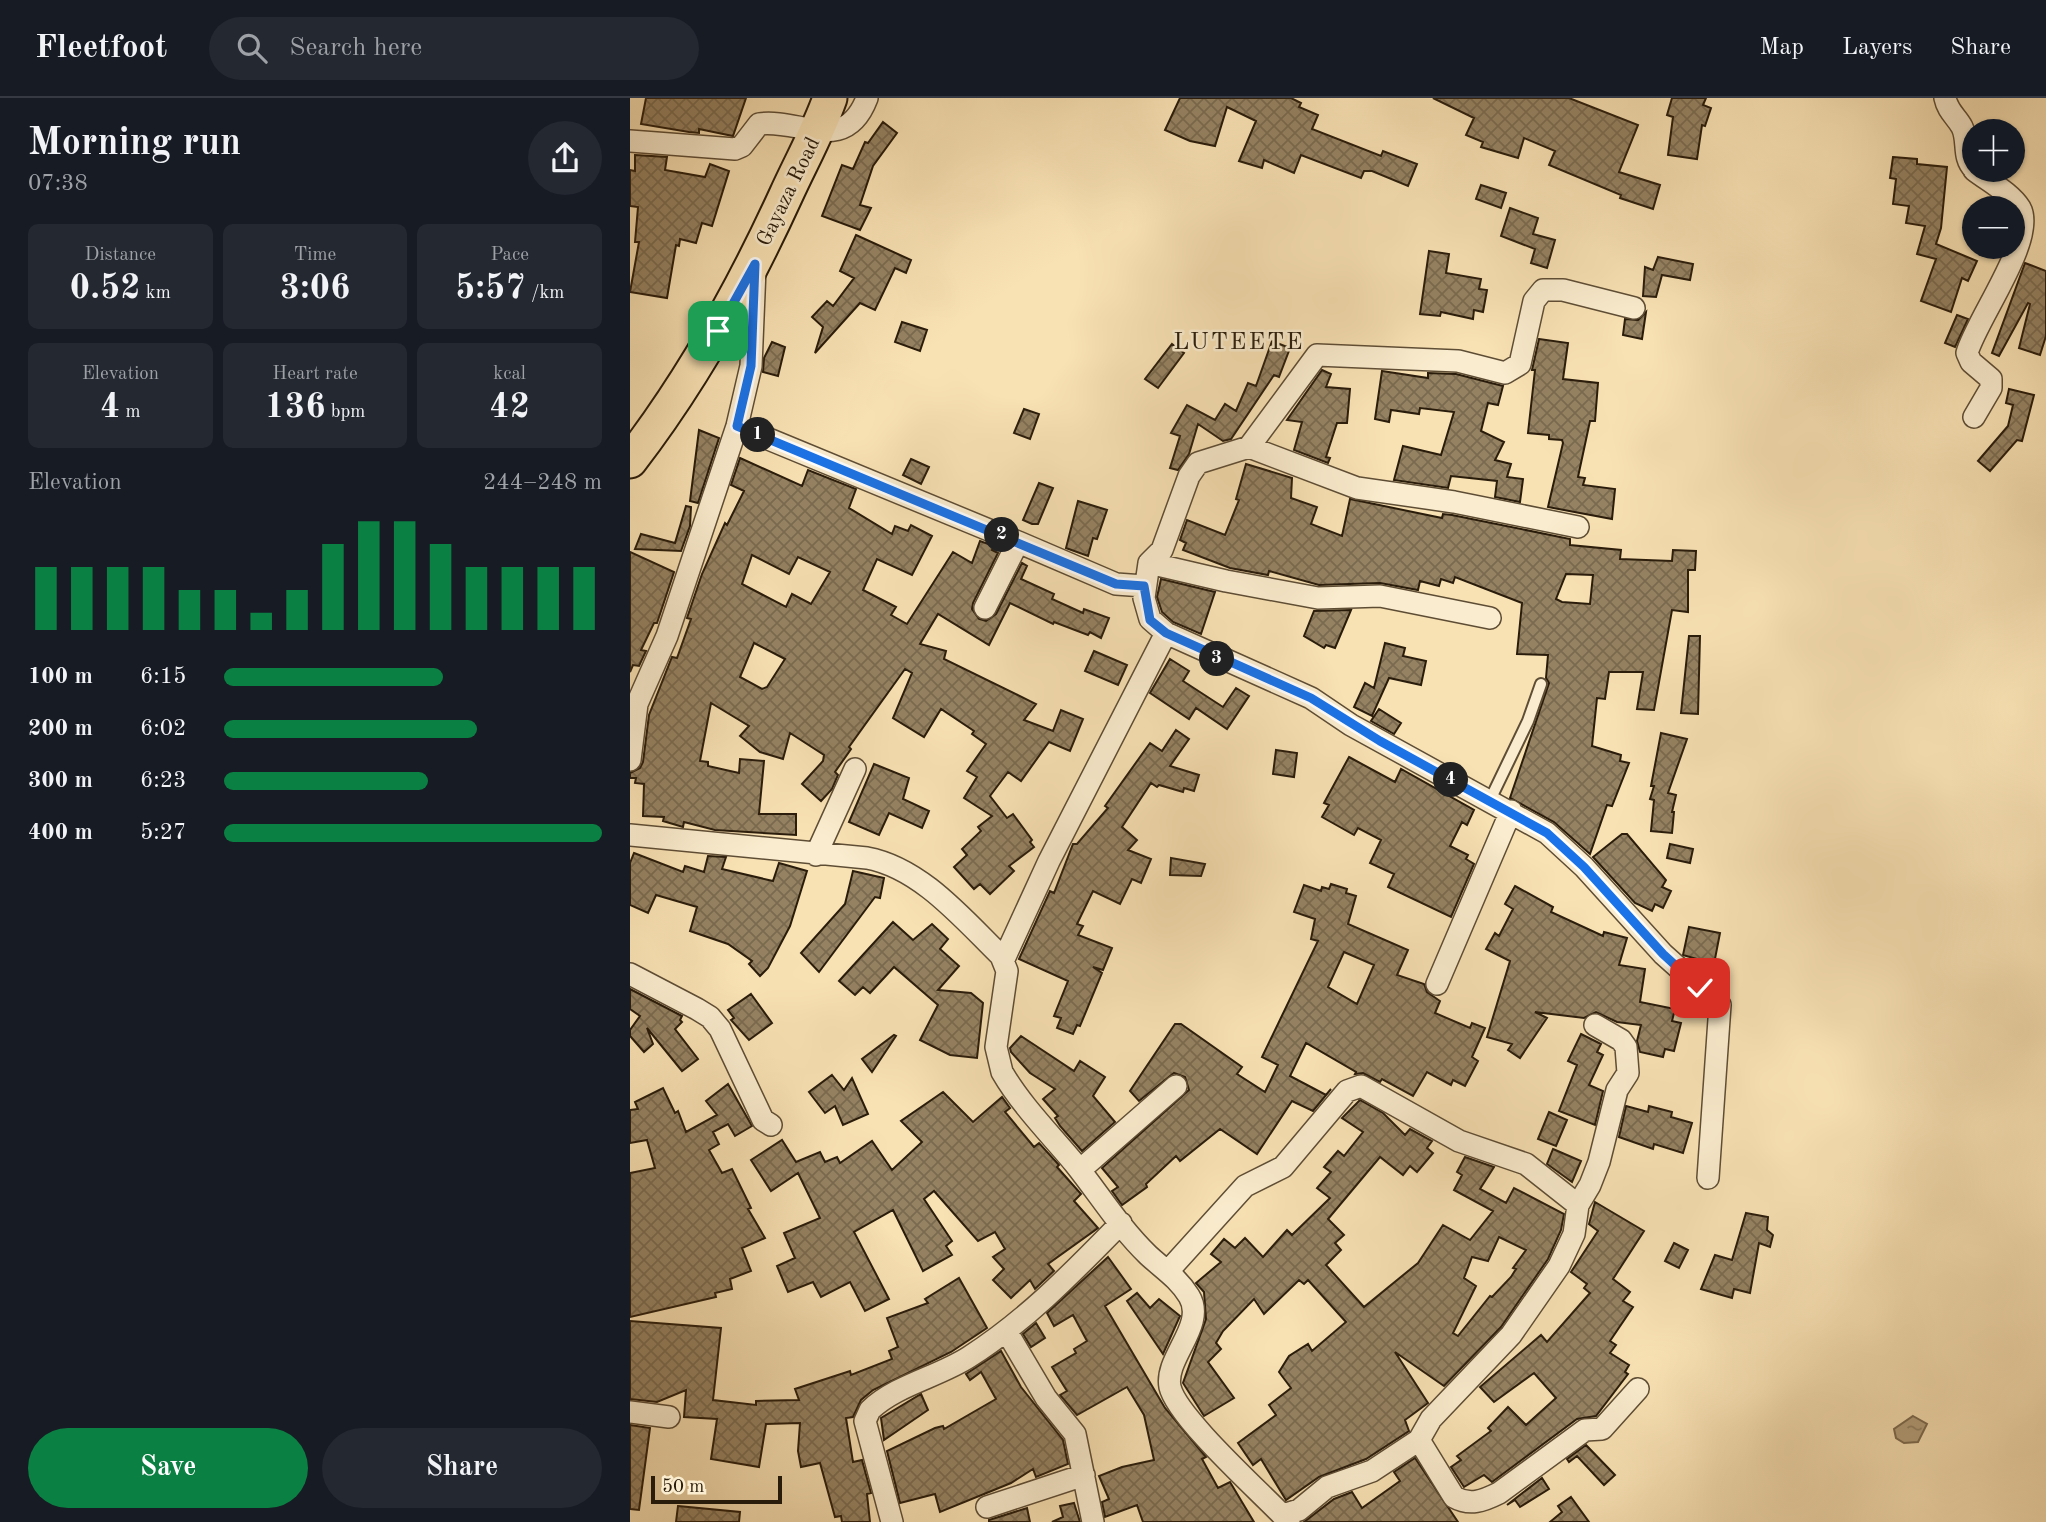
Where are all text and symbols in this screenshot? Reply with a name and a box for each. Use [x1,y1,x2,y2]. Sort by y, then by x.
search box [209,17,699,80]
icon: search [233,29,271,67]
text: Fleetfoot [35,32,167,65]
text: Search here [289,35,422,61]
text: Map [1760,36,1804,60]
text: Layers [1842,36,1912,60]
text: Share [1950,36,2011,60]
map controls [1962,119,2025,259]
button: + [1962,119,2025,182]
button: share [528,121,602,195]
text: Morning run [28,125,241,163]
street label: Gayaza Road [754,134,824,250]
text: 07:38 [28,172,88,195]
button: − [1962,196,2025,259]
text: Distance [85,246,156,265]
text: Time [294,246,336,265]
text: Pace [490,246,529,265]
text: 0.52 [70,271,141,306]
text: 3:06 [280,271,350,306]
text: 5:57 [455,271,526,306]
text: km [141,284,171,303]
text: /km [526,284,564,303]
pin [688,301,748,361]
icon: arrive [699,312,737,350]
district label: LUTEETE [1173,331,1305,355]
text: Elevation [82,365,159,384]
text: Heart rate [272,365,358,384]
text: kcal [493,365,526,384]
text: 4 [100,390,120,425]
text: 136 [265,390,325,425]
text: 42 [489,390,530,425]
text: m [120,403,141,422]
text: bpm [325,403,365,422]
pin: 1 [740,418,776,452]
text: 1 [752,425,763,444]
text: Elevation [28,471,122,494]
text: 244–248 m [483,471,602,494]
pin: 2 [984,518,1020,552]
text: 2 [996,525,1007,544]
pin: 3 [1200,642,1234,676]
text: 3 [1211,649,1222,668]
text: 100 m [28,665,93,688]
text: 6:15 [140,665,186,688]
text: 200 m [28,717,93,740]
text: 6:02 [140,717,186,740]
pin: 4 [1434,762,1468,798]
text: 300 m [28,769,93,792]
text: 6:23 [140,769,186,792]
text: 4 [1445,770,1456,789]
text: 400 m [28,821,93,844]
text: 5:27 [140,821,186,844]
pin [1670,958,1730,1018]
icon: check [1681,969,1719,1007]
button: Save [28,1428,308,1508]
button: Share [322,1428,602,1508]
scale bar [651,1473,782,1505]
text: 50 m [662,1478,704,1497]

